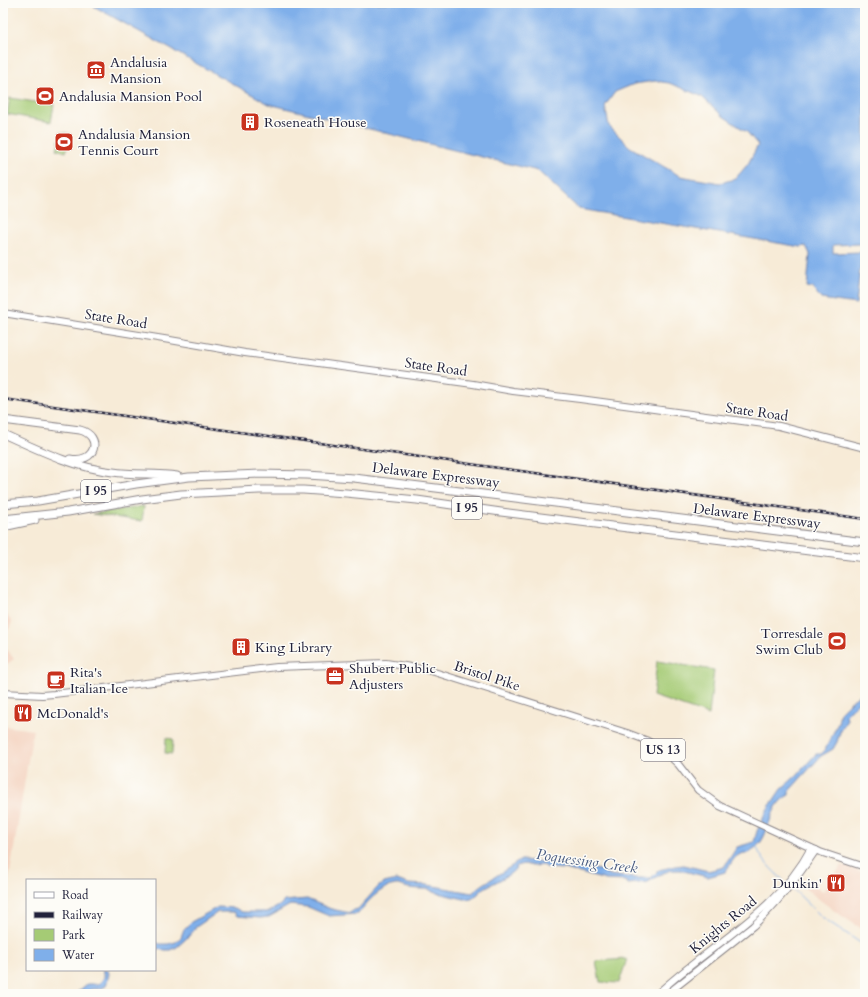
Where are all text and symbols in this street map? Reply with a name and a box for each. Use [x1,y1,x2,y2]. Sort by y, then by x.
place label: Andalusia Mansion [110,53,167,88]
museum icon: Andalusia Mansion [85,59,107,81]
sports icon: Andalusia Mansion Pool [34,85,56,107]
place label: Andalusia Mansion Pool [59,87,203,106]
building icon: Roseneath House [239,111,261,133]
place label: Roseneath House [264,113,367,132]
place label: Andalusia Mansion Tennis Court [78,125,190,160]
sports icon: Andalusia Mansion Tennis Court [53,131,75,153]
street label: State Road [84,305,149,333]
street label: State Road [404,353,469,381]
street label: State Road [725,398,790,426]
street label: Delaware Expressway [371,458,501,492]
road number: I 95 [81,480,111,502]
road number: I 95 [452,497,482,519]
street label: Delaware Expressway [692,499,822,533]
place label: Torresdale Swim Club [756,624,823,659]
sports icon: Torresdale Swim Club [826,630,848,652]
building icon: King Library [230,636,252,658]
place label: King Library [255,638,333,657]
street label: Bristol Pike [451,656,523,696]
place label: Shubert Public Adjusters [349,659,436,694]
place label: Rita's Italian Ice [70,663,128,698]
office icon: Shubert Public Adjusters [324,665,346,687]
cafe icon: Rita's Italian Ice [45,669,67,691]
restaurant icon: McDonald's [12,702,34,724]
place label: McDonald's [37,704,109,723]
road number: US 13 [641,739,685,761]
water label: Poquessing Creek [535,844,640,878]
restaurant icon: Dunkin' [825,872,847,894]
place label: Dunkin' [772,874,822,893]
legend [26,879,156,971]
text: Road [62,887,89,903]
street label: Knights Road [685,892,761,958]
text: Railway [62,907,104,923]
text: Park [62,927,86,943]
text: Water [61,947,95,963]

